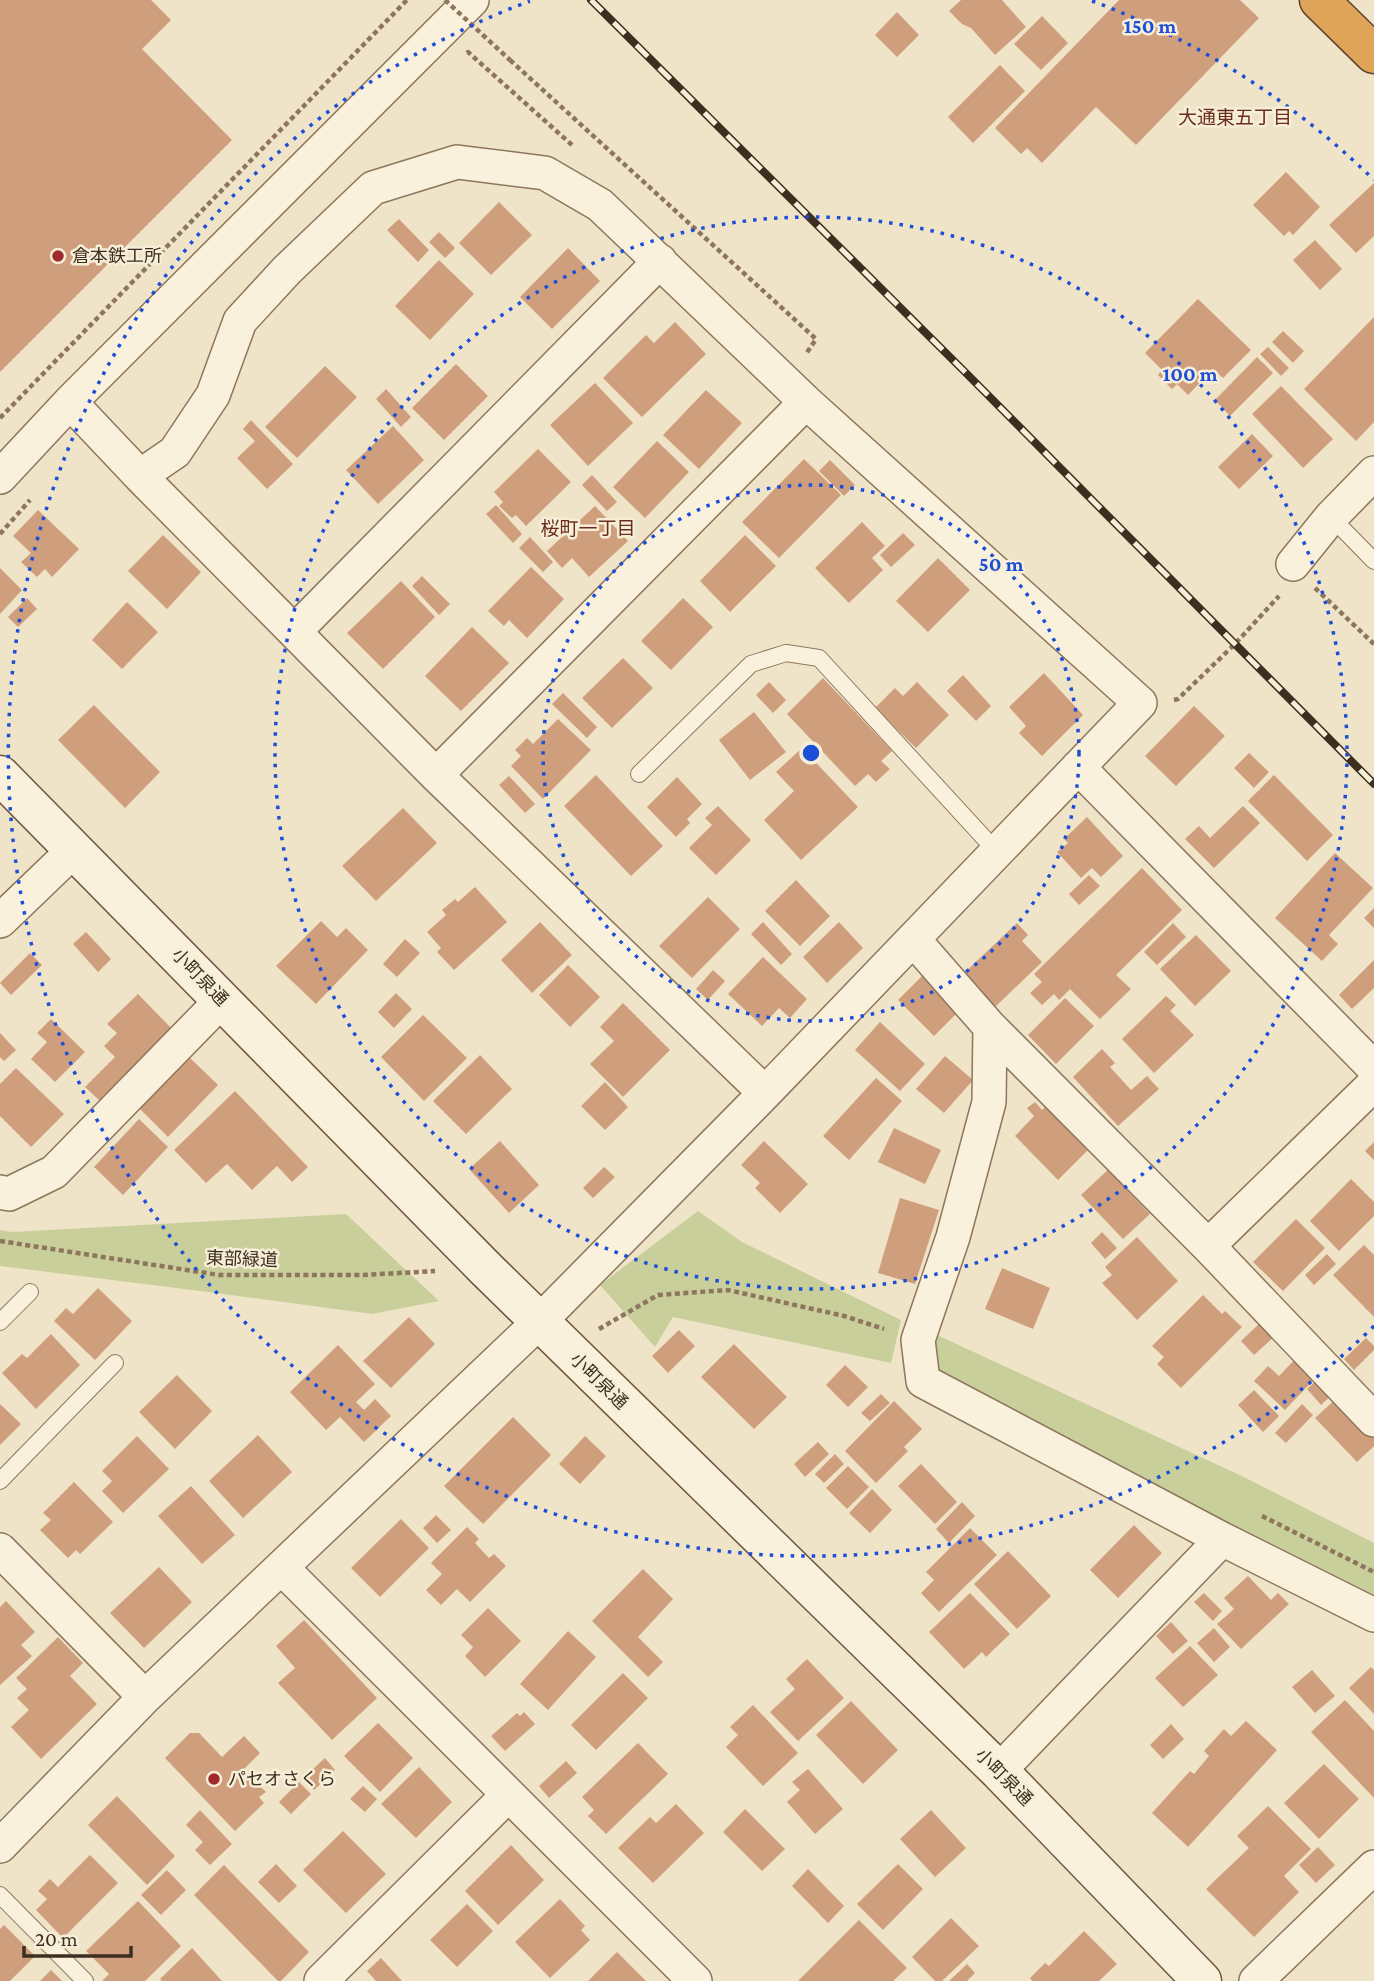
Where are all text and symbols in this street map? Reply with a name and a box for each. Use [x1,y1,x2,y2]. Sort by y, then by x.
text: 150 m [1124,14,1177,38]
district label: 大通東五丁目 [1178,107,1292,128]
place label: 倉本鉄工所 [72,246,162,266]
marker: 倉本鉄工所 [50,248,66,264]
text: 100 m [1162,362,1218,386]
district label: 桜町一丁目 [540,518,636,539]
text: 50 m [979,552,1024,576]
centre of rings [799,741,823,765]
street label: 小町泉通 [168,944,232,1010]
street label: 東部緑道 [206,1248,278,1270]
street label: 小町泉通 [566,1349,632,1413]
street label: 小町泉通 [971,1744,1037,1810]
place label: パセオさくら [228,1769,336,1789]
marker: パセオさくら [206,1771,222,1787]
scale bar [24,1914,131,1958]
text: 20 m [35,1927,78,1951]

